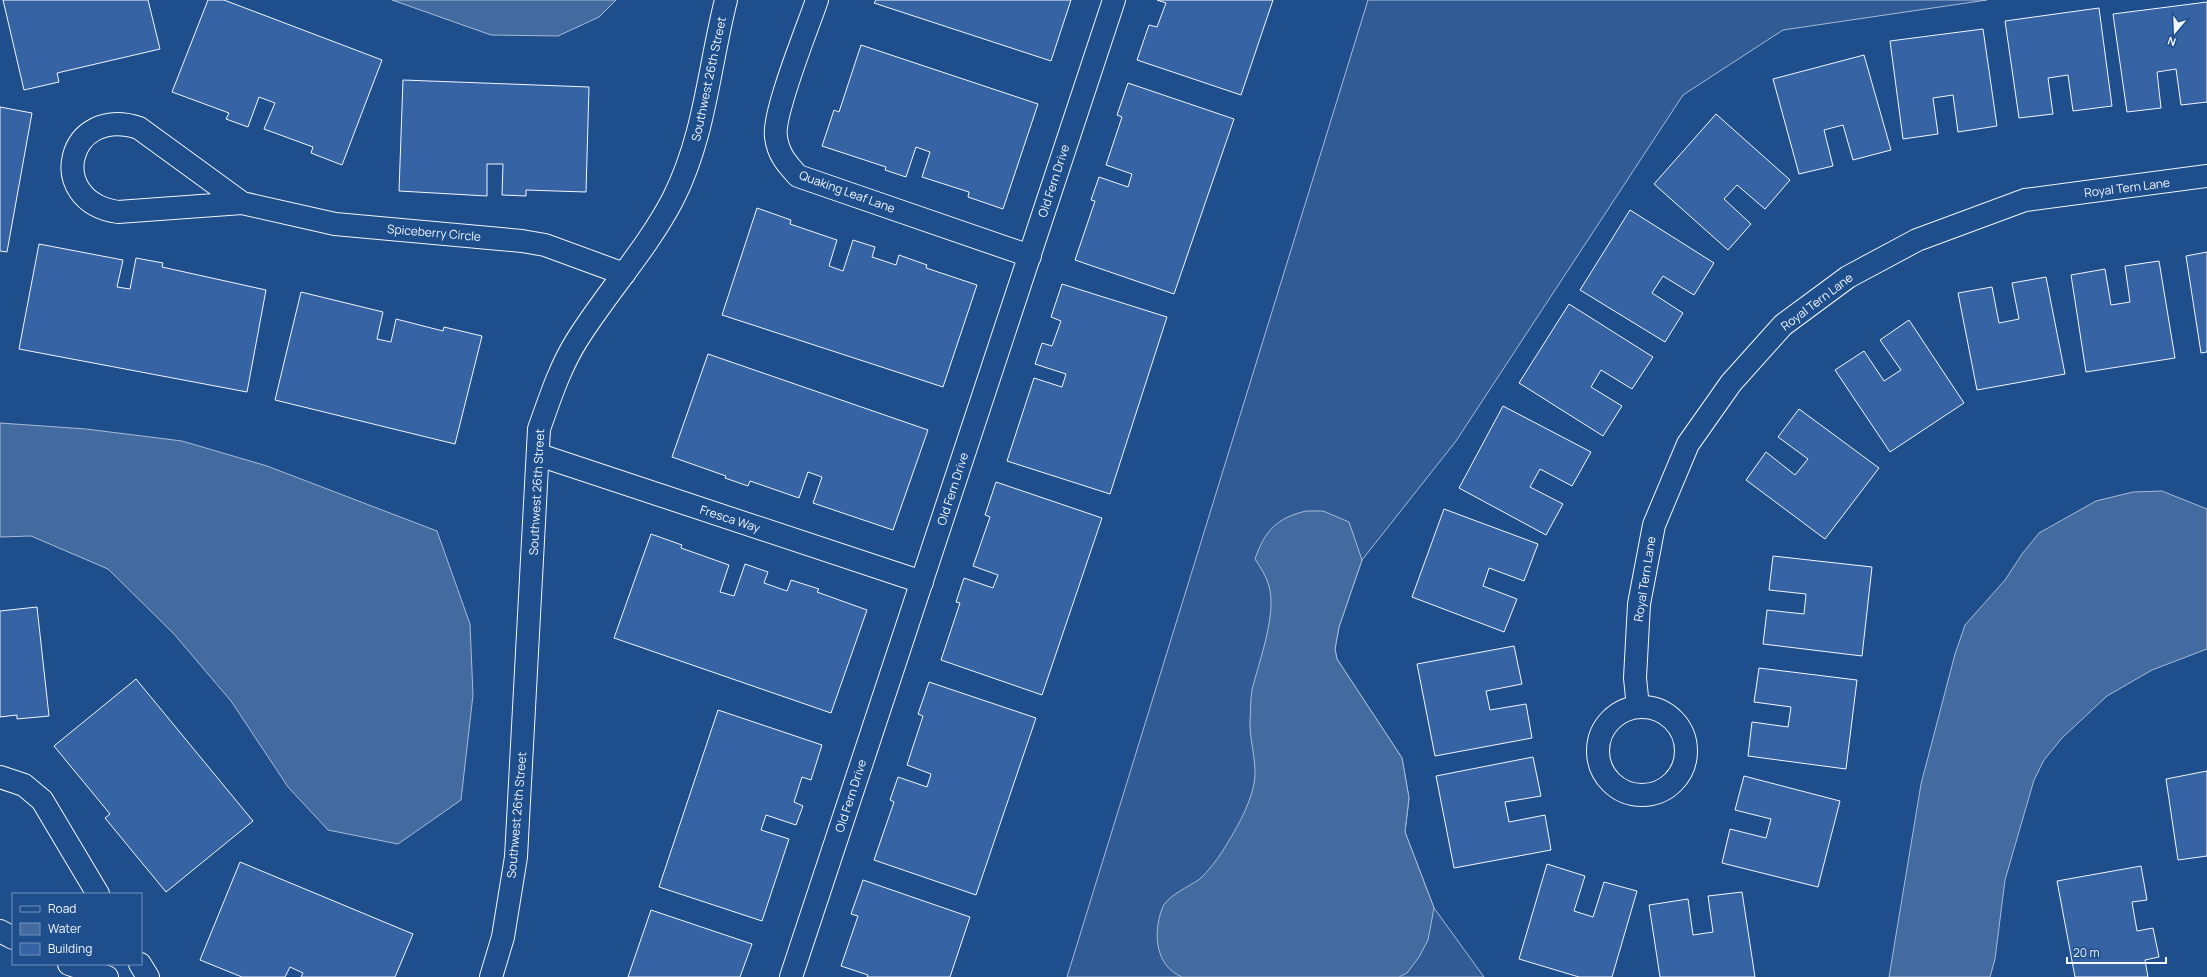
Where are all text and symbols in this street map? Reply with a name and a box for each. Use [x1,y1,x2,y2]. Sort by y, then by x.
north arrow [2155,12,2195,52]
street label: Southwest 26th Street [687,15,730,143]
text: N [2165,34,2178,50]
street label: Old Fern Drive [1034,142,1073,220]
street label: Quaking Leaf Lane [797,166,898,217]
street label: Royal Tern Lane [2083,174,2171,201]
street label: Spiceberry Circle [386,220,482,245]
street label: Royal Tern Lane [1777,269,1856,334]
street label: Southwest 26th Street [525,428,548,556]
street label: Old Fern Drive [933,450,972,528]
street label: Fresca Way [698,501,763,536]
street label: Royal Tern Lane [1629,535,1660,623]
street label: Southwest 26th Street [503,751,531,879]
street label: Old Fern Drive [831,757,870,835]
legend [12,893,142,965]
text: Road [48,900,76,917]
text: Water [48,920,82,937]
scale bar [2067,939,2166,965]
text: Building [48,940,92,957]
text: 20 m [2073,944,2100,961]

